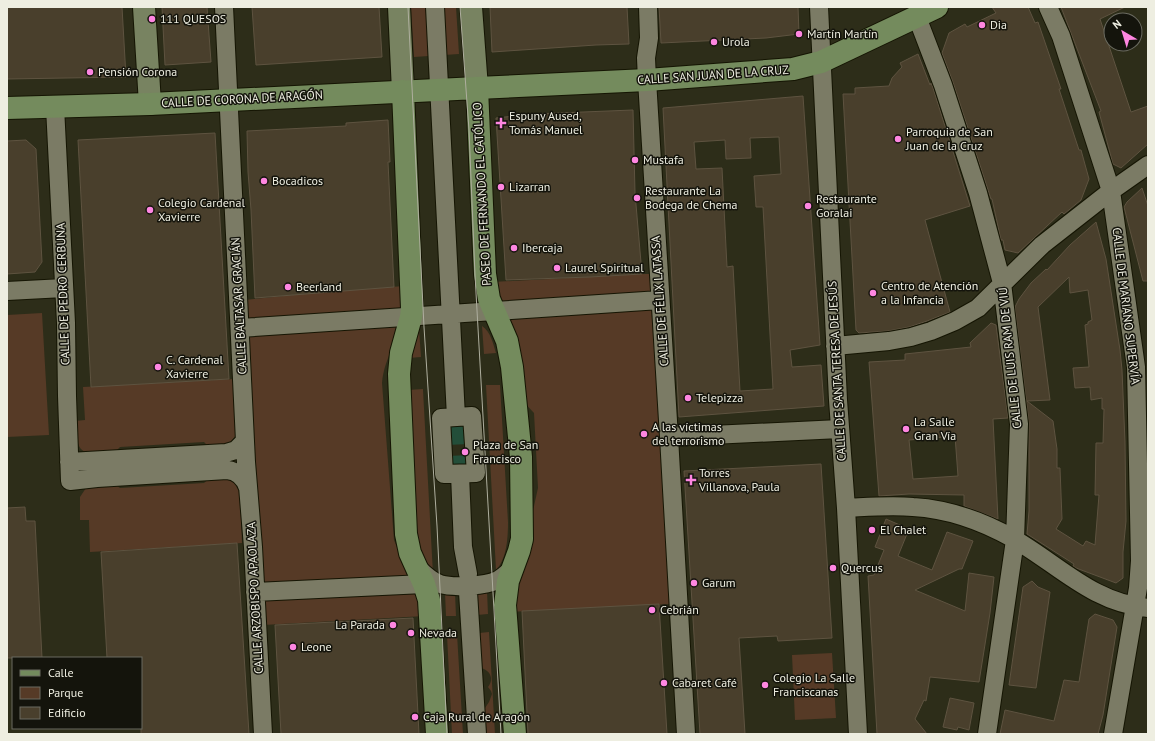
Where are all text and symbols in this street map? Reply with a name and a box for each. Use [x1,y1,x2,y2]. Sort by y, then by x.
place label: 111 QUESOS [160,11,226,26]
north arrow [1103,12,1143,52]
marker: 111 QUESOS [147,14,157,24]
text: N [1110,16,1124,32]
place label: Dia [990,17,1007,32]
marker: Dia [977,20,987,30]
place label: Martín Martín [807,26,878,41]
marker: Martín Martín [794,29,804,39]
place label: Urola [722,34,750,49]
marker: Urola [709,37,719,47]
street label: CALLE SAN JUAN DE LA CRUZ [637,62,790,87]
place label: Pensión Corona [98,64,177,79]
marker: Pensión Corona [85,67,95,77]
street label: CALLE DE CORONA DE ARAGÓN [161,87,323,110]
street label: PASEO DE FERNANDO EL CATÓLICO [469,102,494,286]
place label: Espuny Aused, Tomás Manuel [509,108,583,137]
marker: Espuny Aused, Tomás Manuel [496,118,506,128]
place label: Parroquia de San Juan de la Cruz [905,124,993,153]
marker: Parroquia de San Juan de la Cruz [893,134,903,144]
place label: Mustafa [643,152,684,167]
marker: Mustafa [630,155,640,165]
place label: Bocadicos [272,173,323,188]
marker: Bocadicos [259,176,269,186]
place label: Lizarran [509,179,550,194]
marker: Lizarran [496,182,506,192]
place label: Restaurante La Bodega de Chema [645,183,737,212]
place label: Restaurante Goralai [816,191,877,220]
marker: Restaurante La Bodega de Chema [632,193,642,203]
place label: Colegio Cardenal Xavierre [158,195,245,224]
marker: Restaurante Goralai [803,201,813,211]
marker: Colegio Cardenal Xavierre [145,205,155,215]
street label: CALLE DE PEDRO CERBUNA [53,223,72,365]
street label: CALLE DE MARIANO SUPERVÍA [1109,227,1144,385]
street label: CALLE DE FÉLIX LATASSA [647,235,672,367]
street label: CALLE BALTASAR GRACIÁN [227,237,250,375]
place label: Ibercaja [522,240,563,255]
marker: Ibercaja [509,243,519,253]
place label: Laurel Spiritual [565,260,644,275]
marker: Laurel Spiritual [552,263,562,273]
place label: Centro de Atención a la Infancia [881,278,978,307]
place label: Beerland [296,279,342,294]
street label: CALLE DE SANTA TERESA DE JESÚS [824,281,849,462]
marker: Beerland [283,282,293,292]
street label: CALLE DE LUIS RAM DE VIÚ [995,287,1024,429]
marker: Centro de Atención a la Infancia [868,288,878,298]
place label: C. Cardenal Xavierre [166,352,223,381]
marker: C. Cardenal Xavierre [153,362,163,372]
place label: Telepizza [696,390,743,405]
marker: Telepizza [683,393,693,403]
place label: La Salle Gran Vía [914,414,956,443]
place label: A las víctimas del terrorismo [652,419,724,448]
marker: La Salle Gran Vía [901,424,911,434]
marker: A las víctimas del terrorismo [639,429,649,439]
place label: Plaza de San Francisco [473,437,538,466]
marker: Plaza de San Francisco [460,447,470,457]
place label: Torres Villanova, Paula [698,465,780,494]
marker: Torres Villanova, Paula [686,475,696,485]
street label: CALLE ARZOBISPO APAOLAZA [243,522,266,674]
place label: El Chalet [880,522,926,537]
marker: El Chalet [867,525,877,535]
place label: Quercus [841,560,883,575]
marker: Quercus [828,563,838,573]
place label: Garum [702,575,736,590]
marker: Garum [689,578,699,588]
place label: Cebrián [660,602,699,617]
marker: Cebrián [647,605,657,615]
place label: La Parada [335,617,385,632]
marker: La Parada [388,620,398,630]
place label: Nevada [419,625,457,640]
marker: Nevada [406,628,416,638]
place label: Leone [301,639,332,654]
marker: Leone [288,642,298,652]
legend [12,657,142,729]
text: Calle [48,665,74,680]
place label: Colegio La Salle Franciscanas [773,670,855,699]
place label: Cabaret Café [672,675,737,690]
marker: Cabaret Café [659,678,669,688]
marker: Colegio La Salle Franciscanas [760,680,770,690]
text: Parque [48,685,83,700]
text: Edificio [48,705,86,720]
place label: Caja Rural de Aragón [423,709,530,724]
marker: Caja Rural de Aragón [410,712,420,722]

